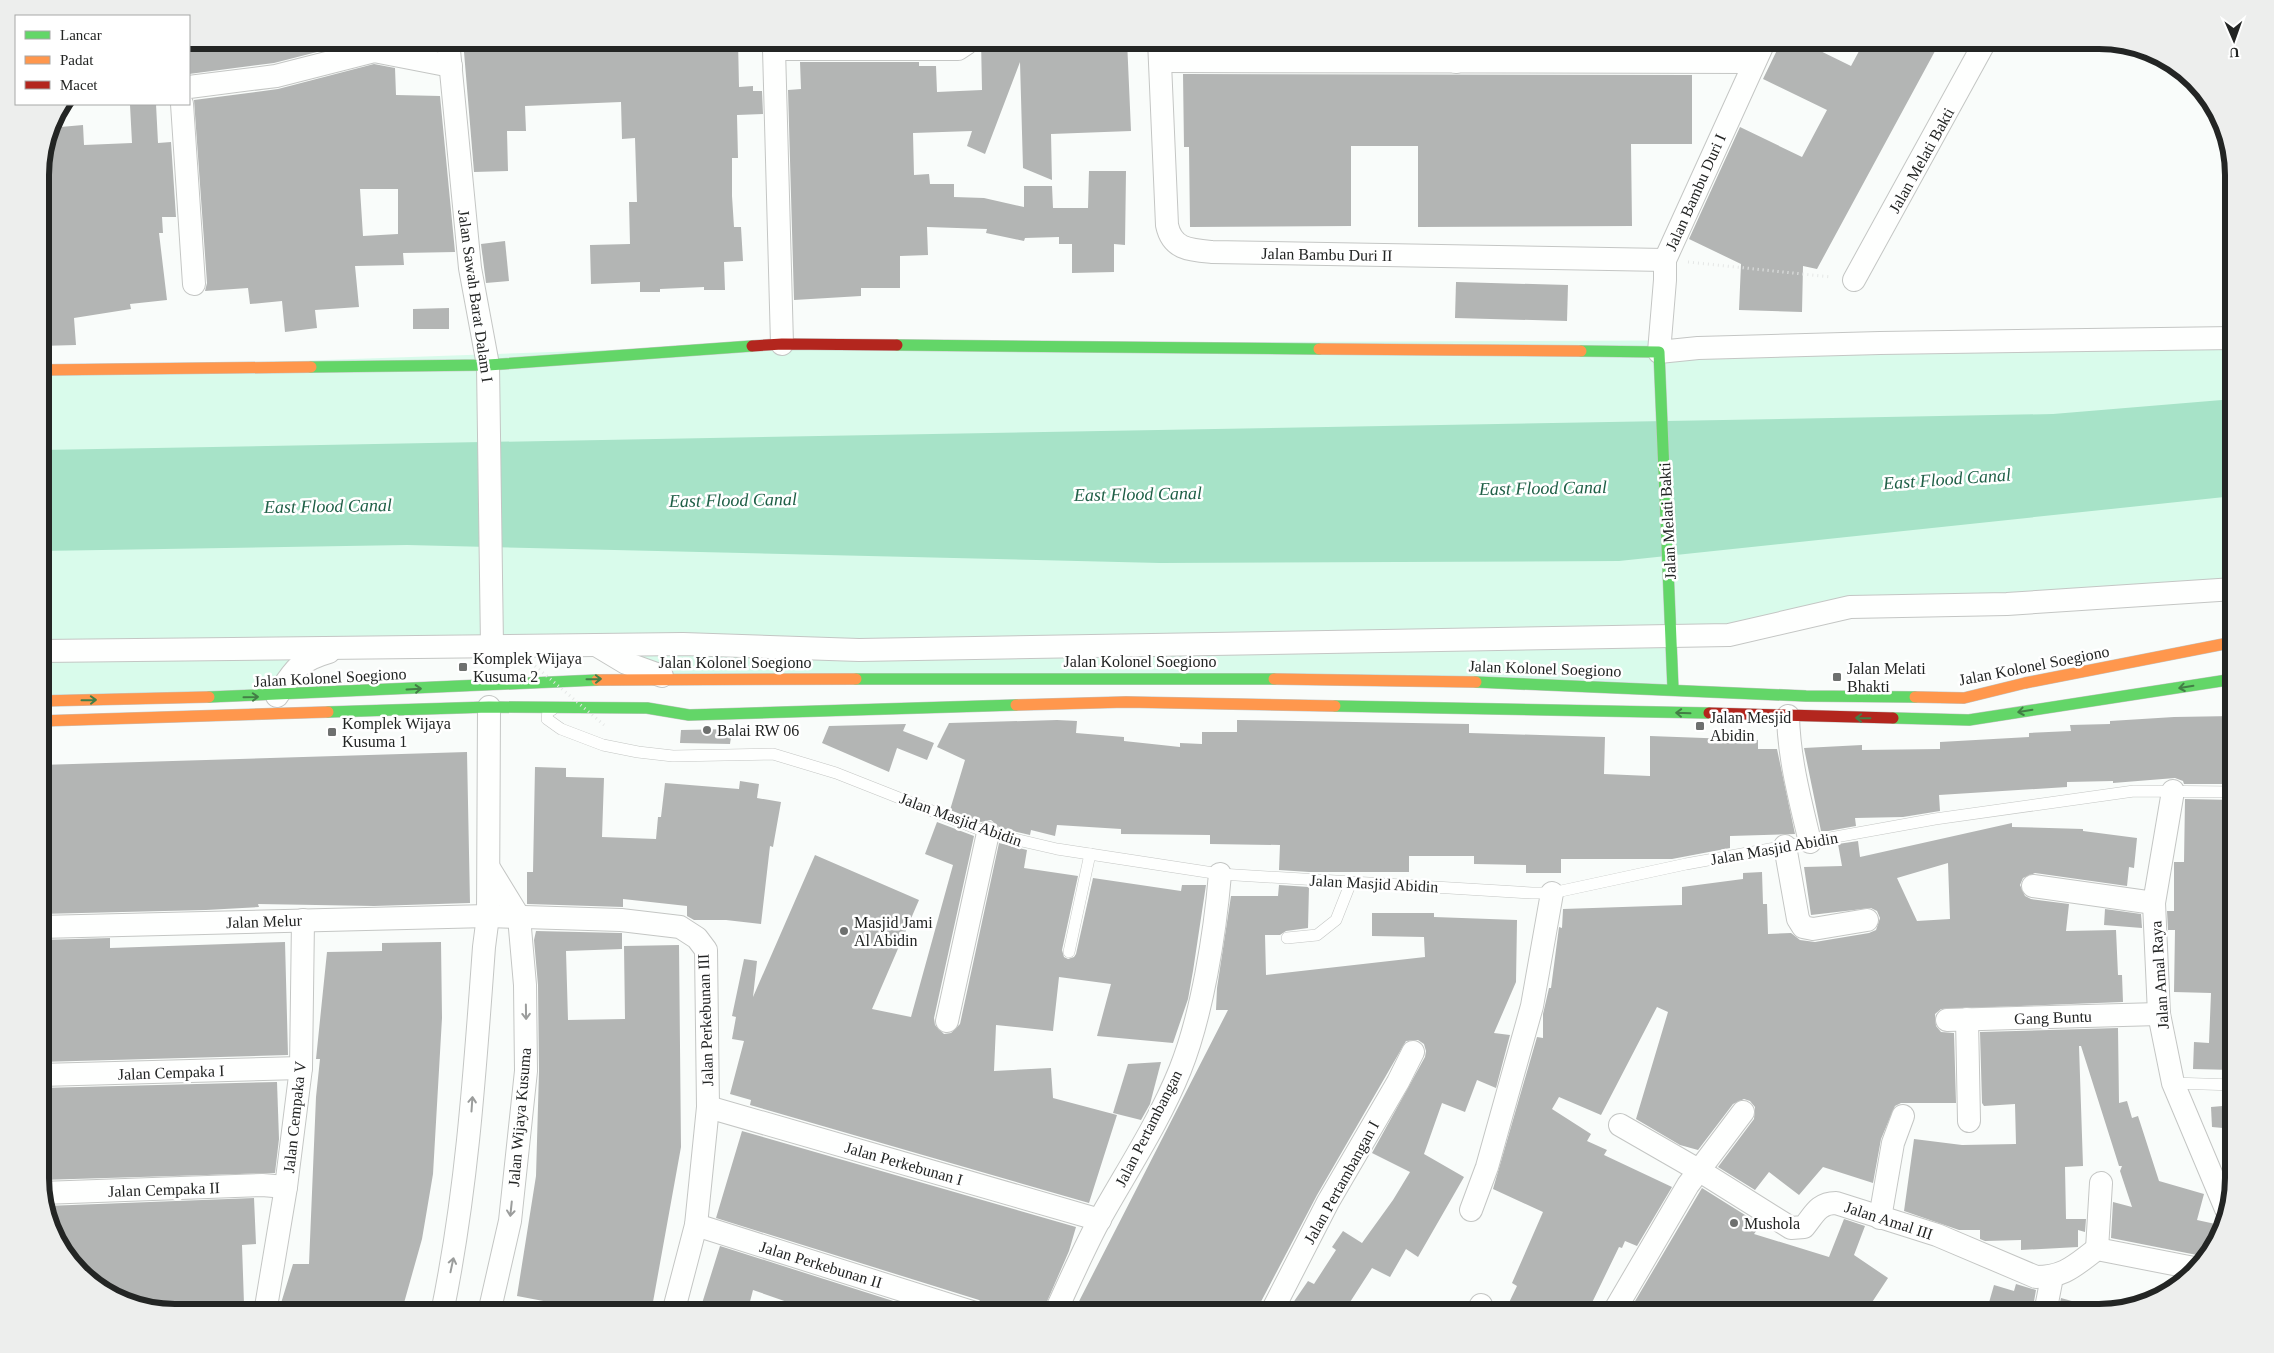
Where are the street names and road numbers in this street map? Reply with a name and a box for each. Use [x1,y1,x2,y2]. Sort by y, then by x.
street label: Jalan Melati Bakti [1886,104,1958,216]
street label: Jalan Bambu Duri I [1662,131,1729,253]
street label: Jalan Sawah Barat Dalam I [455,209,496,383]
street label: Jalan Bambu Duri II [1261,245,1393,264]
street label: Jalan Melati Bakti [1656,461,1679,580]
street label: Jalan Kolonel Soegiono [1957,643,2111,689]
street label: Jalan Kolonel Soegiono [1064,653,1216,671]
street label: Jalan Kolonel Soegiono [659,654,811,672]
street label: Jalan Kolonel Soegiono [1468,657,1622,681]
street label: Jalan Kolonel Soegiono [253,665,407,691]
street label: Jalan Masjid Abidin [897,789,1024,850]
street label: Jalan Masjid Abidin [1709,829,1839,869]
street label: Jalan Masjid Abidin [1309,872,1439,896]
street label: Jalan Melur [226,912,303,931]
street label: Jalan Amal Raya [2147,920,2173,1030]
street label: Jalan Perkebunan III [695,954,716,1086]
street label: Gang Buntu [2014,1008,2092,1028]
street label: Jalan Wijaya Kusuma [505,1047,535,1187]
street label: Jalan Cempaka V [280,1060,310,1174]
street label: Jalan Cempaka I [117,1062,225,1084]
street label: Jalan Pertambangan [1112,1067,1186,1190]
street label: Jalan Pertambangan I [1301,1118,1383,1247]
street label: Jalan Perkebunan I [843,1139,965,1188]
street label: Jalan Cempaka II [108,1179,220,1201]
street label: Jalan Amal III [1843,1198,1935,1243]
street label: Jalan Perkebunan II [758,1238,884,1291]

